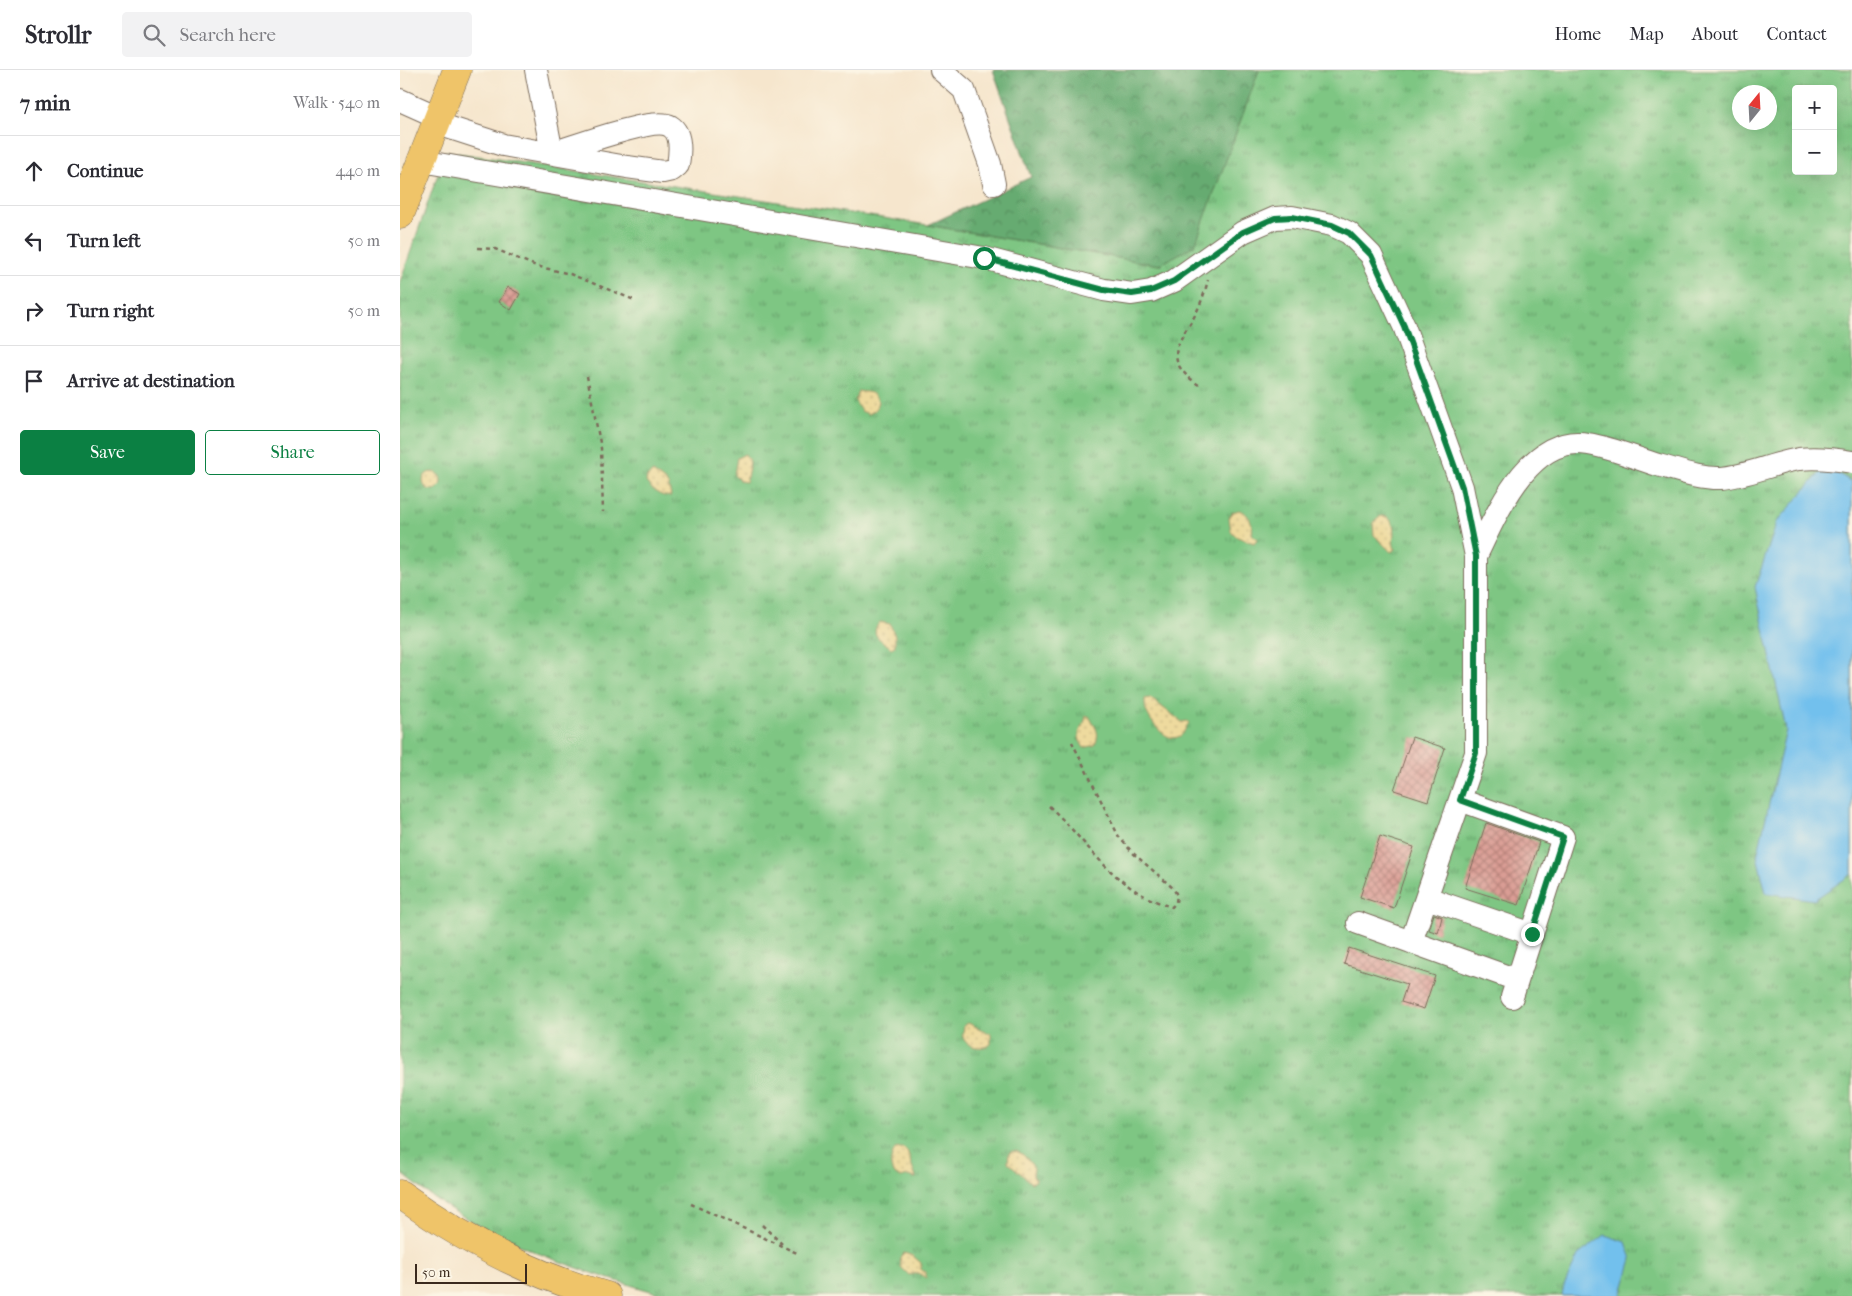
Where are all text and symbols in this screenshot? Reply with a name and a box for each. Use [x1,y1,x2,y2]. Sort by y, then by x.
search box [122,12,472,57]
text: Strollr [25,21,92,49]
icon: search [140,21,168,49]
text: Search here [180,24,276,46]
text: Home [1554,24,1601,45]
text: Map [1629,24,1664,45]
text: About [1692,24,1738,45]
text: Contact [1766,24,1827,45]
north arrow [1732,85,1777,130]
map controls [1792,85,1837,175]
button: + [1792,85,1837,130]
text: 7 min [20,91,71,115]
text: Walk · 540 m [293,93,380,112]
button: − [1792,130,1837,175]
icon: ahead [20,157,48,185]
text: Continue [67,160,143,182]
text: 440 m [335,161,380,180]
icon: left [20,227,48,255]
text: Turn left [67,230,141,252]
text: 50 m [348,231,380,250]
route start [973,247,996,270]
icon: right [20,297,48,325]
text: Turn right [67,300,154,322]
text: 50 m [348,301,380,320]
icon: arrive [20,367,48,395]
text: Arrive at destination [67,370,235,392]
button: Save [20,430,195,475]
button: Share [205,430,380,475]
route end [1521,923,1544,946]
scale bar [415,1261,528,1284]
text: 50 m [422,1264,450,1281]

